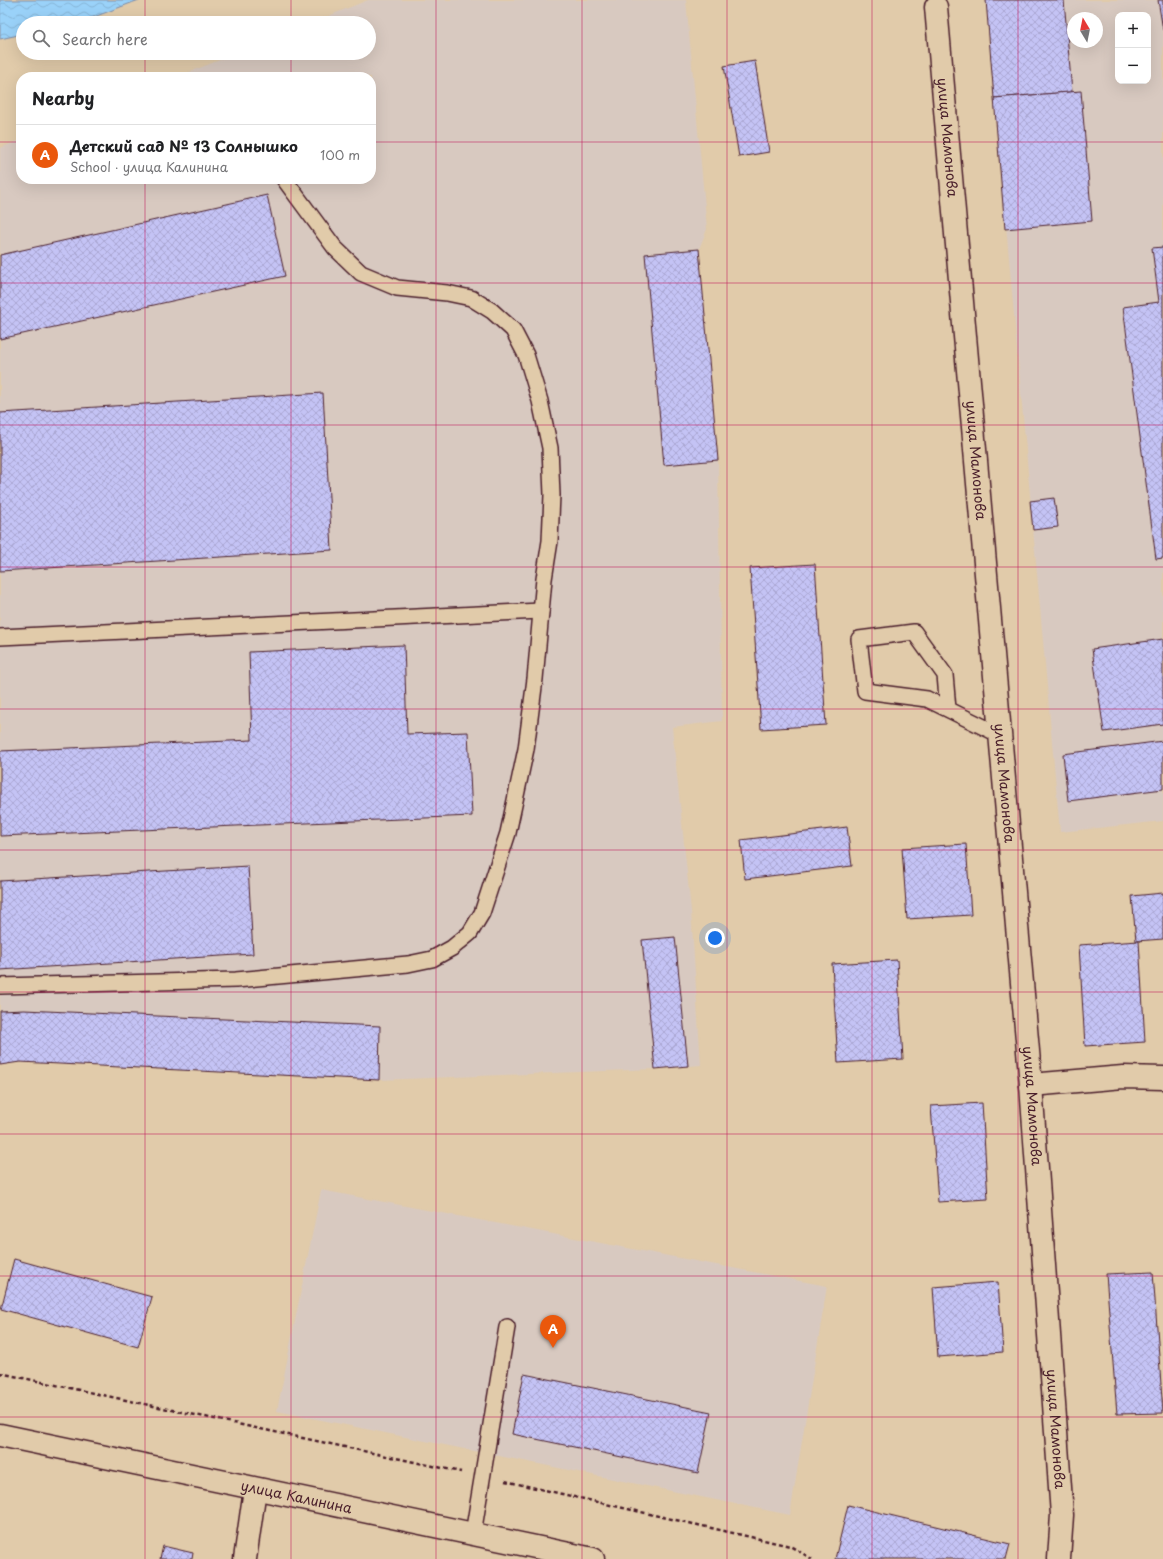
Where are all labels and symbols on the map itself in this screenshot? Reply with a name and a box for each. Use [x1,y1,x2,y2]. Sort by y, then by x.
north arrow [1067,12,1103,48]
street label: улица Мамонова [932,77,964,198]
street label: улица Мамонова [961,400,992,521]
street label: улица Мамонова [989,722,1021,844]
your location [705,928,725,948]
street label: улица Мамонова [1018,1045,1048,1167]
pin: A [540,1315,566,1348]
street label: улица Мамонова [1042,1368,1071,1490]
street label: улица Калинина [239,1475,354,1518]

